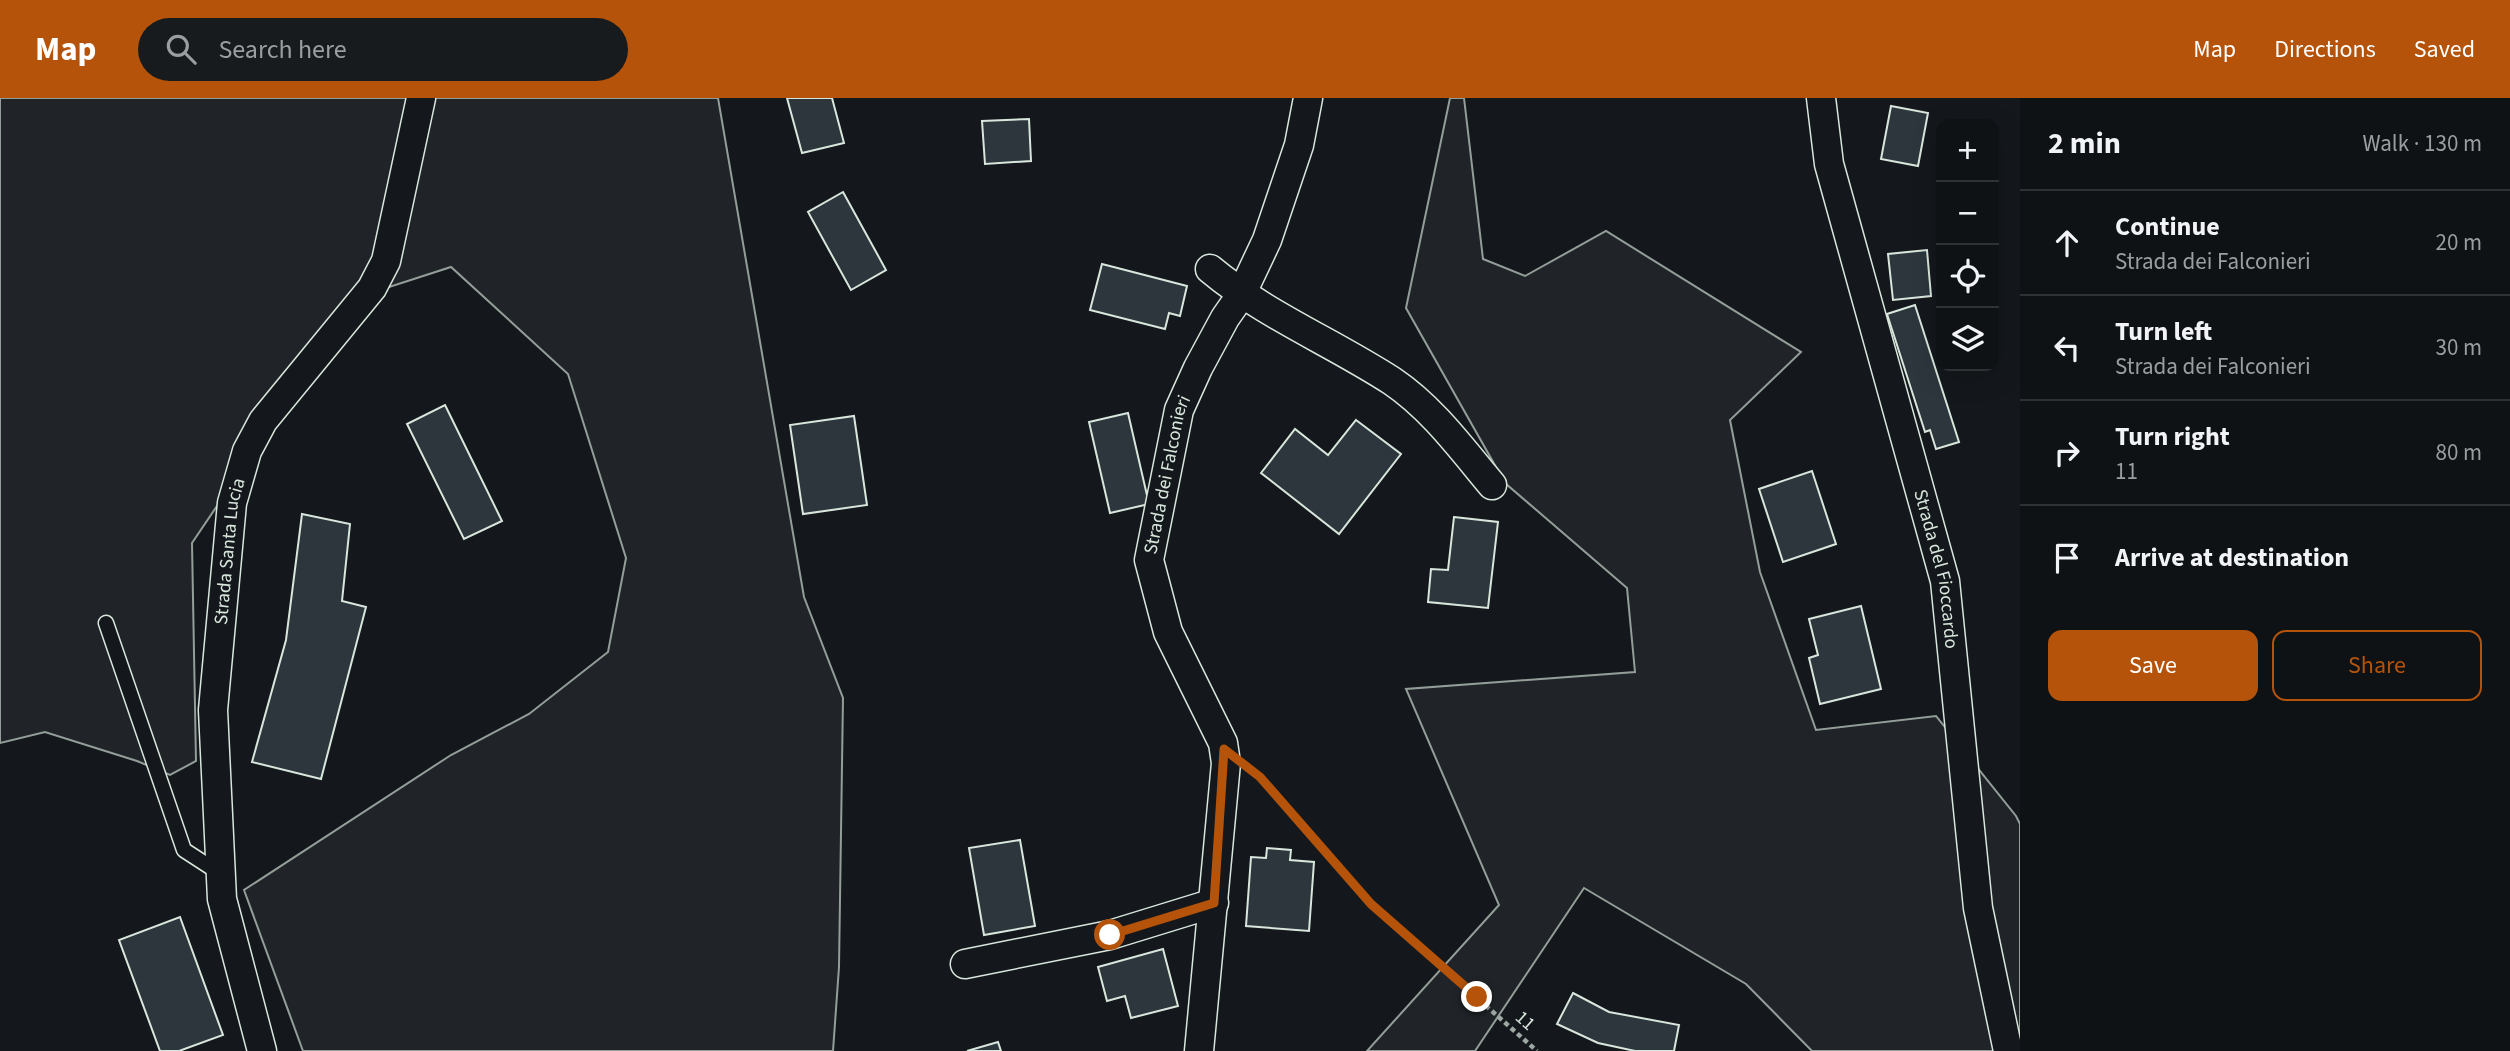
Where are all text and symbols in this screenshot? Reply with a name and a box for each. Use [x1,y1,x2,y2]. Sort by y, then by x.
search box [138,18,628,81]
text: Map [35,26,96,73]
icon: search [162,30,200,68]
text: Search here [218,31,347,68]
text: Map [2193,32,2236,67]
text: Directions [2274,32,2376,67]
text: Saved [2414,32,2475,67]
map controls [1936,119,1999,371]
button: + [1936,119,1999,182]
text: 2 min [2048,122,2121,165]
text: Walk · 130 m [2363,127,2482,160]
button: − [1936,182,1999,245]
text: Continue [2115,208,2220,245]
icon: ahead [2048,224,2086,262]
text: 20 m [2435,226,2482,259]
button: locate [1936,245,1999,308]
text: Strada dei Falconieri [2115,245,2311,278]
button: layers [1936,308,1999,371]
text: Turn left [2115,313,2212,350]
icon: left [2048,329,2086,367]
text: 30 m [2435,331,2482,364]
text: Strada dei Falconieri [2115,350,2311,383]
street label: Strada dei Falconieri [1137,391,1198,557]
text: Turn right [2115,418,2230,455]
icon: right [2048,434,2086,472]
text: 80 m [2435,436,2482,469]
text: 11 [2115,455,2138,488]
street label: Strada Santa Lucia [207,475,252,626]
street label: Strada del Fioccardo [1907,486,1965,650]
icon: arrive [2048,539,2086,577]
text: Arrive at destination [2115,539,2349,576]
button: Save [2048,630,2258,701]
button: Share [2272,630,2482,701]
route start [1094,919,1125,950]
route end [1461,981,1492,1012]
street label: 11 [1509,1005,1541,1037]

